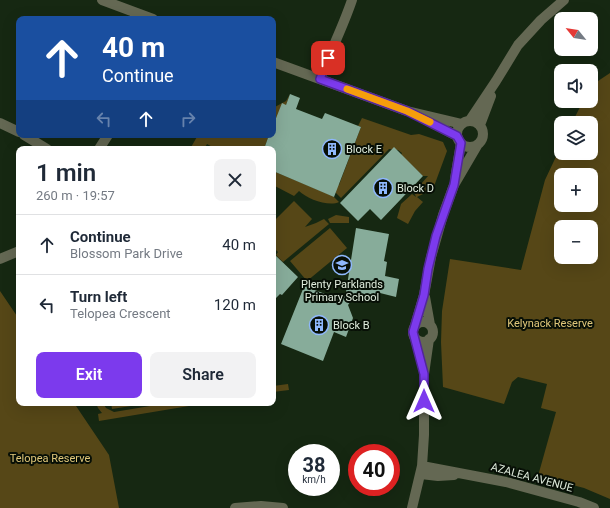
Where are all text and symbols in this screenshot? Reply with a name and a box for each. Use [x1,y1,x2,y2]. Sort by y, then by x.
north arrow [554,12,598,56]
map controls [554,12,598,264]
text: 40 m [102,31,165,64]
icon: ahead [36,32,88,84]
pin [311,41,345,75]
icon: arrive [317,47,339,69]
button: sound [554,64,598,108]
text: Continue [102,65,174,86]
icon: left [93,108,115,130]
icon: ahead [135,108,157,130]
icon: right [177,108,199,130]
button: layers [554,116,598,160]
building icon: Block E [321,138,343,160]
place label: Block E [346,143,382,156]
text: 1 min [36,159,96,187]
button: close [214,159,256,201]
button: + [554,168,598,212]
building icon: Block D [372,177,394,199]
place label: Block D [397,182,434,195]
text: 260 m · 19:57 [36,188,115,203]
button: − [554,220,598,264]
text: Continue [70,228,131,246]
icon: ahead [36,234,58,256]
text: 40 m [222,236,256,254]
text: Blossom Park Drive [70,246,183,261]
school or university icon: Plenty Parklands Primary School [331,254,353,276]
place label: Plenty Parklands Primary School [301,278,383,304]
text: Turn left [70,288,127,306]
icon: left [36,294,58,316]
text: 120 m [214,296,256,314]
text: Telopea Crescent [70,306,171,321]
building icon: Block B [308,314,330,336]
park label: Kelynack Reserve [507,317,593,330]
place label: Block B [333,319,370,332]
button: Exit [36,352,142,398]
button: Share [150,352,256,398]
position arrow [403,380,445,422]
speed limit sign: 40 [348,444,400,496]
park label: Telopea Reserve [10,452,90,465]
text: 38 [303,453,325,477]
street label: AZALEA AVENUE [489,460,574,495]
text: km/h [302,474,326,485]

